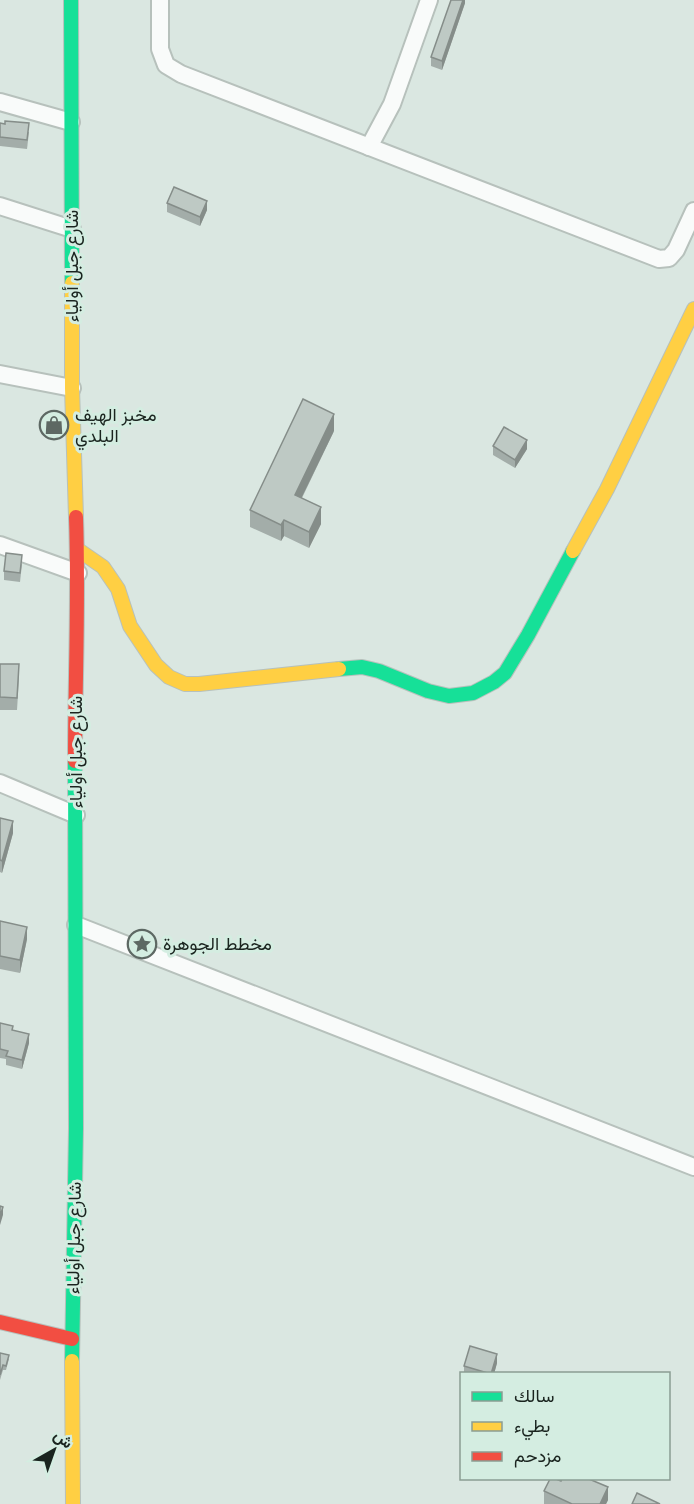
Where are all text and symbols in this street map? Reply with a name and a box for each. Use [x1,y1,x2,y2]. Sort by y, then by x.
street label: شارع جبل أولياء [62,210,84,322]
place label: مخبز الهيف البلدي [75,405,157,451]
shop icon: مخبز الهيف البلدي [38,409,70,441]
street label: شارع جبل أولياء [66,696,88,808]
place icon: مخطط الجوهرة [126,928,158,960]
place label: مخطط الجوهرة [163,934,272,955]
street label: شارع جبل أولياء [63,1182,87,1294]
legend [460,1372,670,1480]
text: سالك [514,1386,554,1406]
text: بطيء [514,1416,550,1441]
north arrow [24,1420,84,1480]
text: ش [50,1426,76,1452]
text: مزدحم [514,1446,561,1468]

